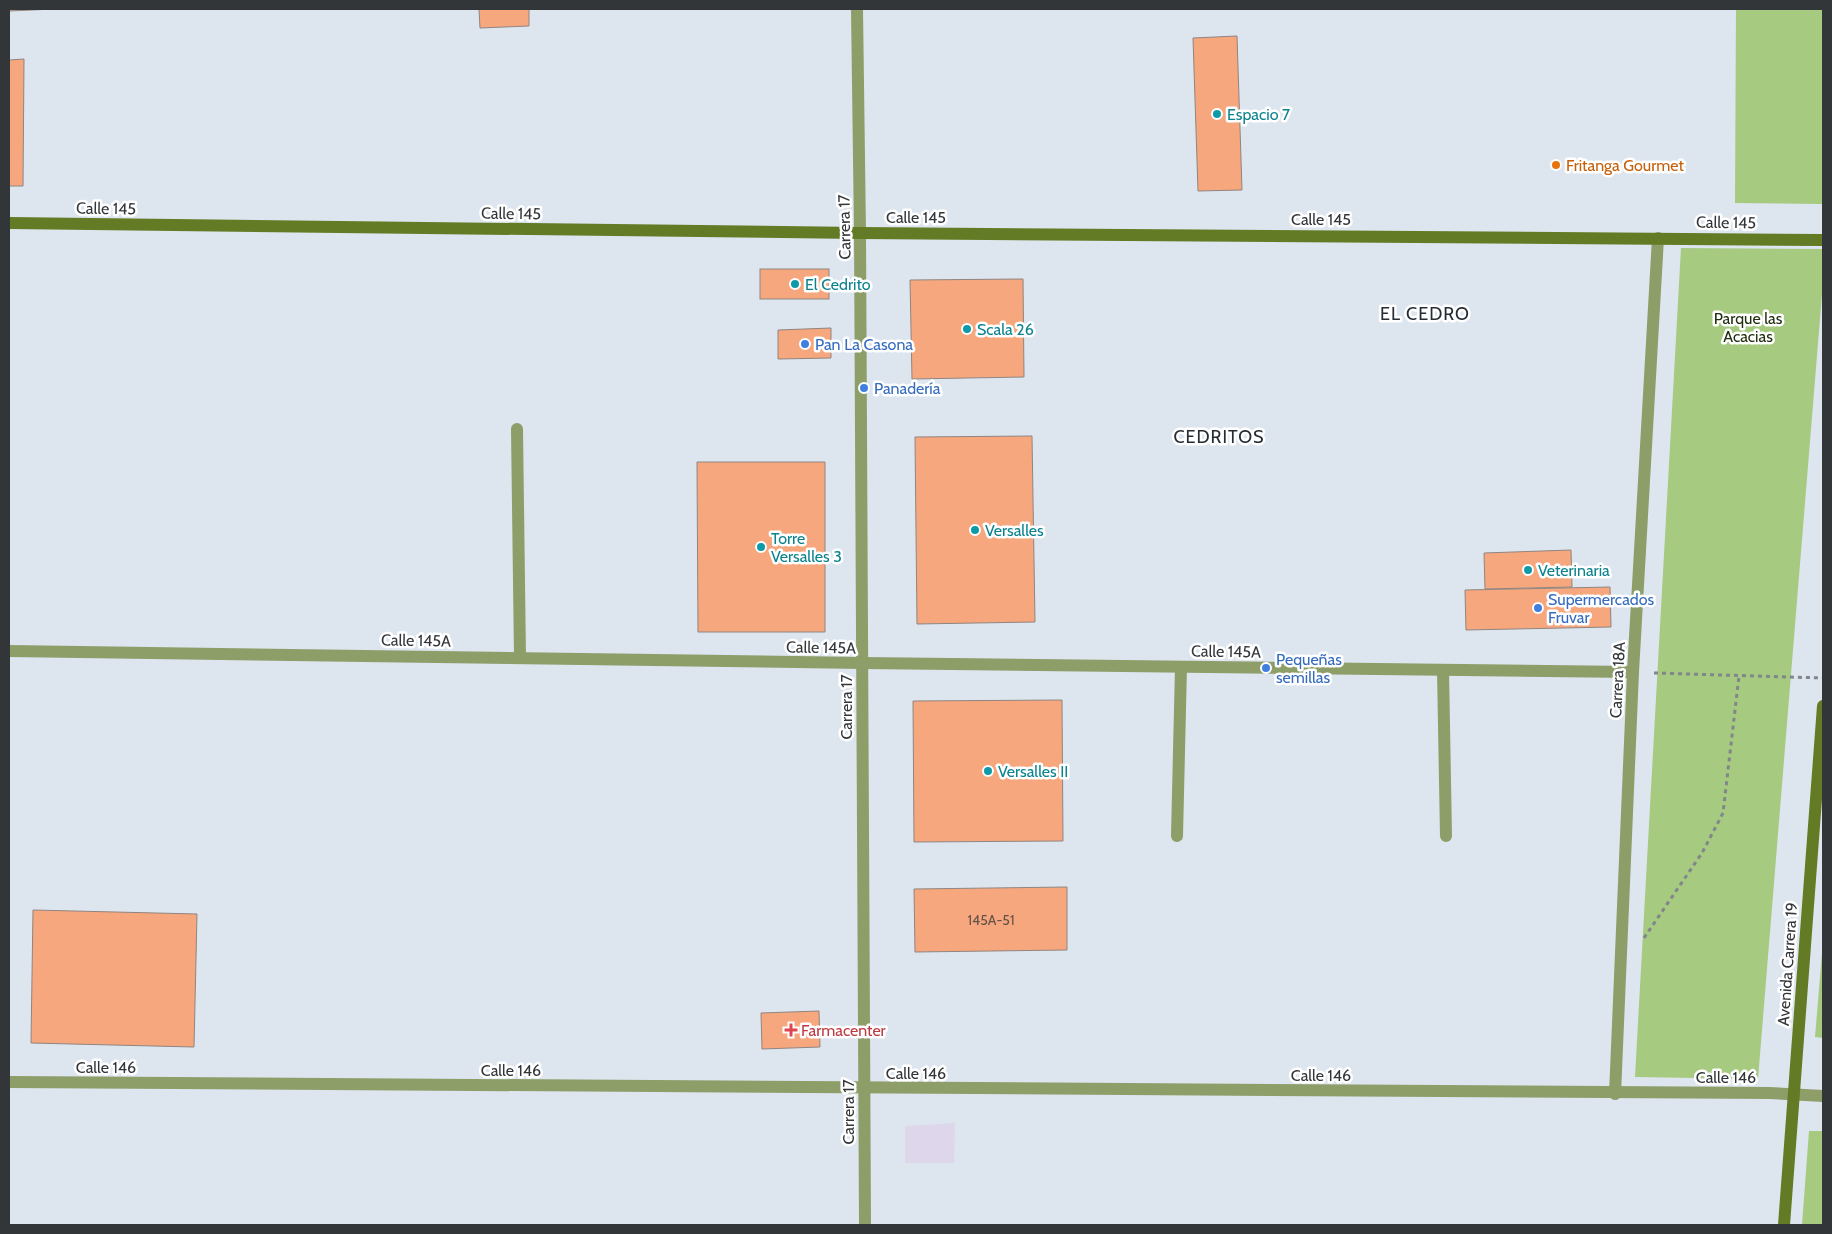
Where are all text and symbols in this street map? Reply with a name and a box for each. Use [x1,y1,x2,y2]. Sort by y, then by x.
place label: Espacio 7 [1227,105,1290,124]
marker: Espacio 7 [1211,108,1223,120]
place label: Fritanga Gourmet [1566,156,1684,175]
marker: Fritanga Gourmet [1550,159,1562,171]
street label: Carrera 17 [834,194,855,260]
street label: Calle 145 [76,198,136,219]
street label: Calle 145 [481,203,541,224]
street label: Calle 145 [886,208,946,227]
street label: Calle 145 [1291,210,1351,229]
street label: Calle 145 [1696,212,1756,233]
place label: El Cedrito [805,275,871,294]
marker: El Cedrito [789,278,801,290]
district label: EL CEDRO [1380,303,1470,325]
park label: Parque las Acacias [1714,309,1783,346]
place label: Scala 26 [977,320,1034,339]
marker: Scala 26 [961,323,973,335]
place label: Pan La Casona [815,335,913,354]
marker: Pan La Casona [799,338,811,350]
place label: Panadería [874,379,941,398]
marker: Panadería [858,382,870,394]
district label: CEDRITOS [1173,426,1265,448]
place label: Versalles [985,521,1044,540]
marker: Versalles [969,524,981,536]
place label: Torre Versalles 3 [771,529,842,566]
marker: Torre Versalles 3 [755,541,767,553]
place label: Veterinaria [1538,561,1610,580]
marker: Veterinaria [1522,564,1534,576]
place label: Supermercados Fruvar [1548,590,1654,627]
marker: Supermercados Fruvar [1532,602,1544,614]
street label: Calle 145A [381,630,451,651]
street label: Calle 145A [786,637,856,658]
street label: Calle 145A [1191,641,1261,662]
street label: Carrera 18A [1606,641,1629,719]
place label: Pequeñas semillas [1276,650,1342,687]
marker: Pequeñas semillas [1260,662,1272,674]
street label: Carrera 17 [837,674,856,740]
place label: Versalles II [998,762,1068,781]
marker: Versalles II [982,765,994,777]
street label: Avenida Carrera 19 [1774,902,1801,1026]
house number: 145A-51 [968,911,1014,929]
place label: Farmacenter [801,1021,887,1040]
marker: Farmacenter [785,1024,797,1036]
street label: Calle 146 [76,1058,136,1077]
street label: Calle 146 [481,1061,541,1080]
street label: Calle 146 [886,1064,946,1083]
street label: Calle 146 [1291,1066,1351,1085]
street label: Calle 146 [1696,1068,1756,1087]
street label: Carrera 17 [839,1079,858,1145]

